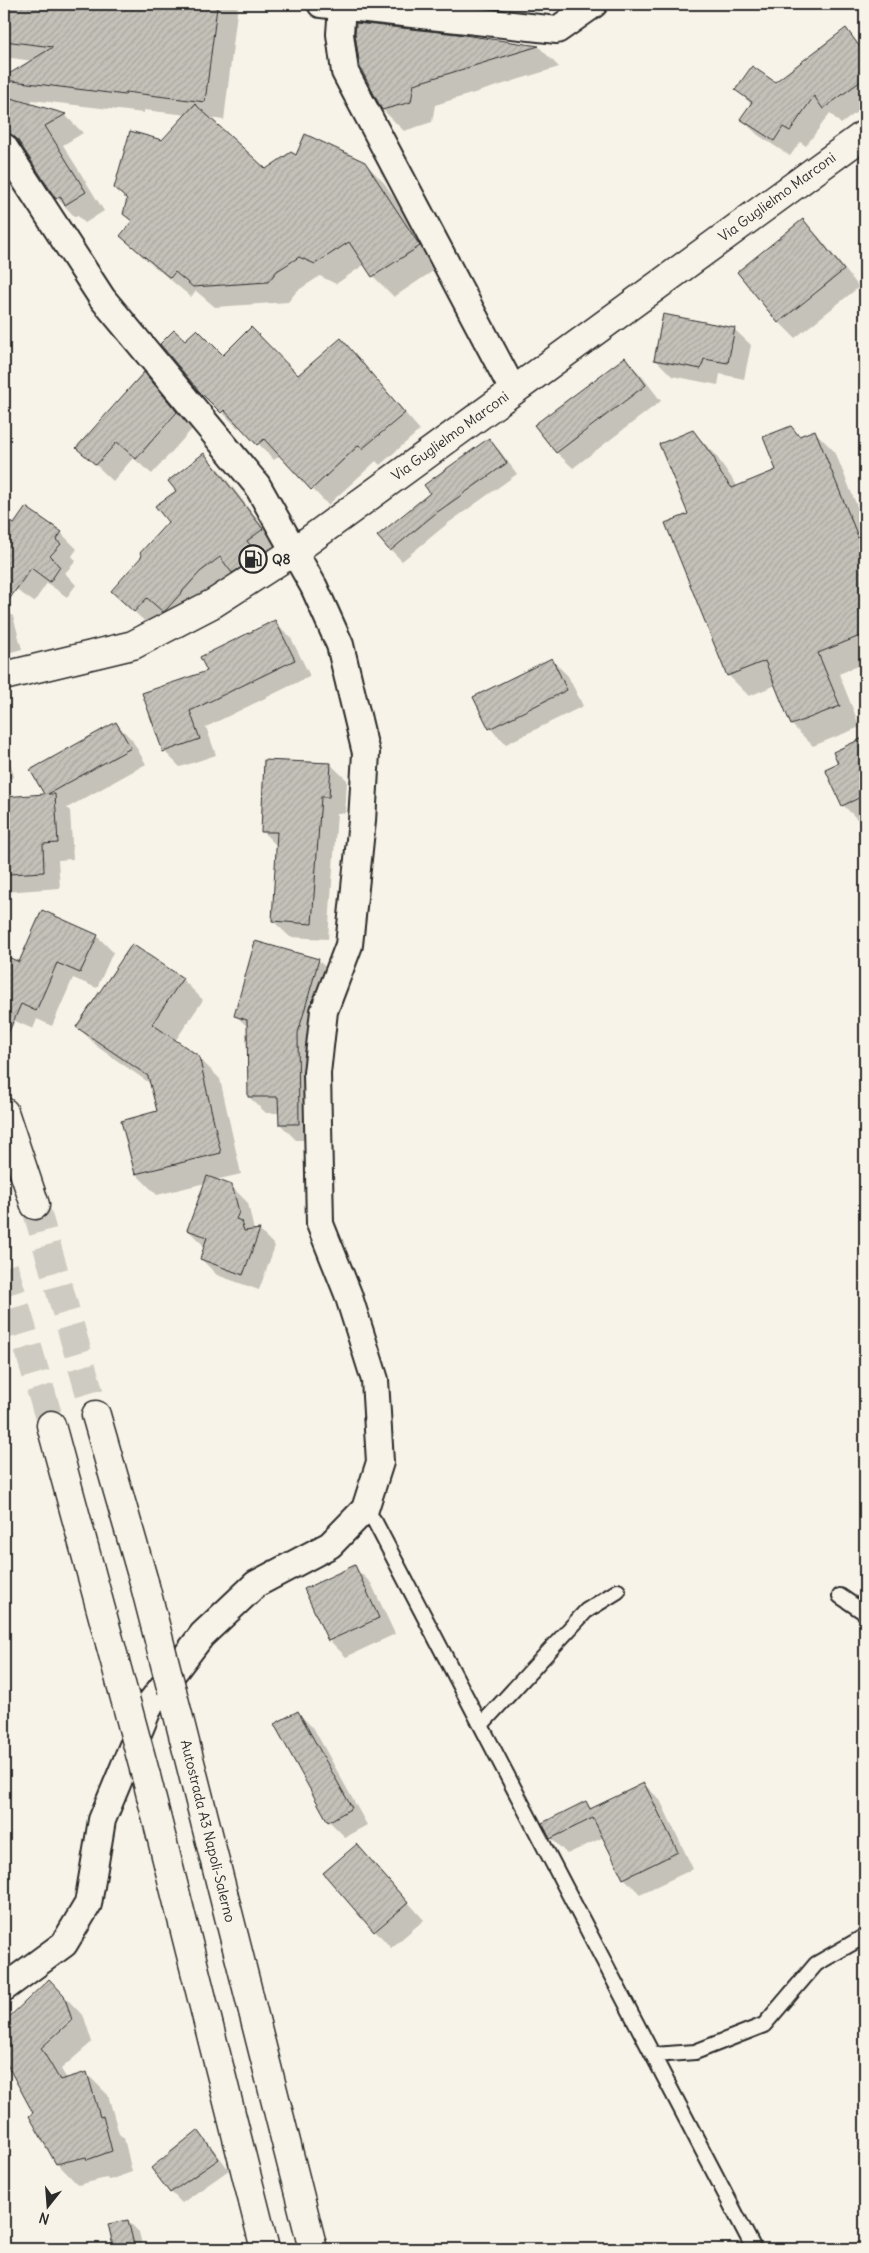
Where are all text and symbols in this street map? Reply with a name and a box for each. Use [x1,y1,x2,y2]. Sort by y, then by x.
street label: Via Guglielmo Marconi [715,148,839,246]
street label: Via Guglielmo Marconi [388,387,512,485]
fuel station icon: Q8 [238,544,268,574]
place label: Q8 [272,550,291,568]
street label: Autostrada A3 Napoli-Salerno [177,1738,239,1924]
north arrow [22,2180,72,2230]
text: N [37,2208,51,2228]

